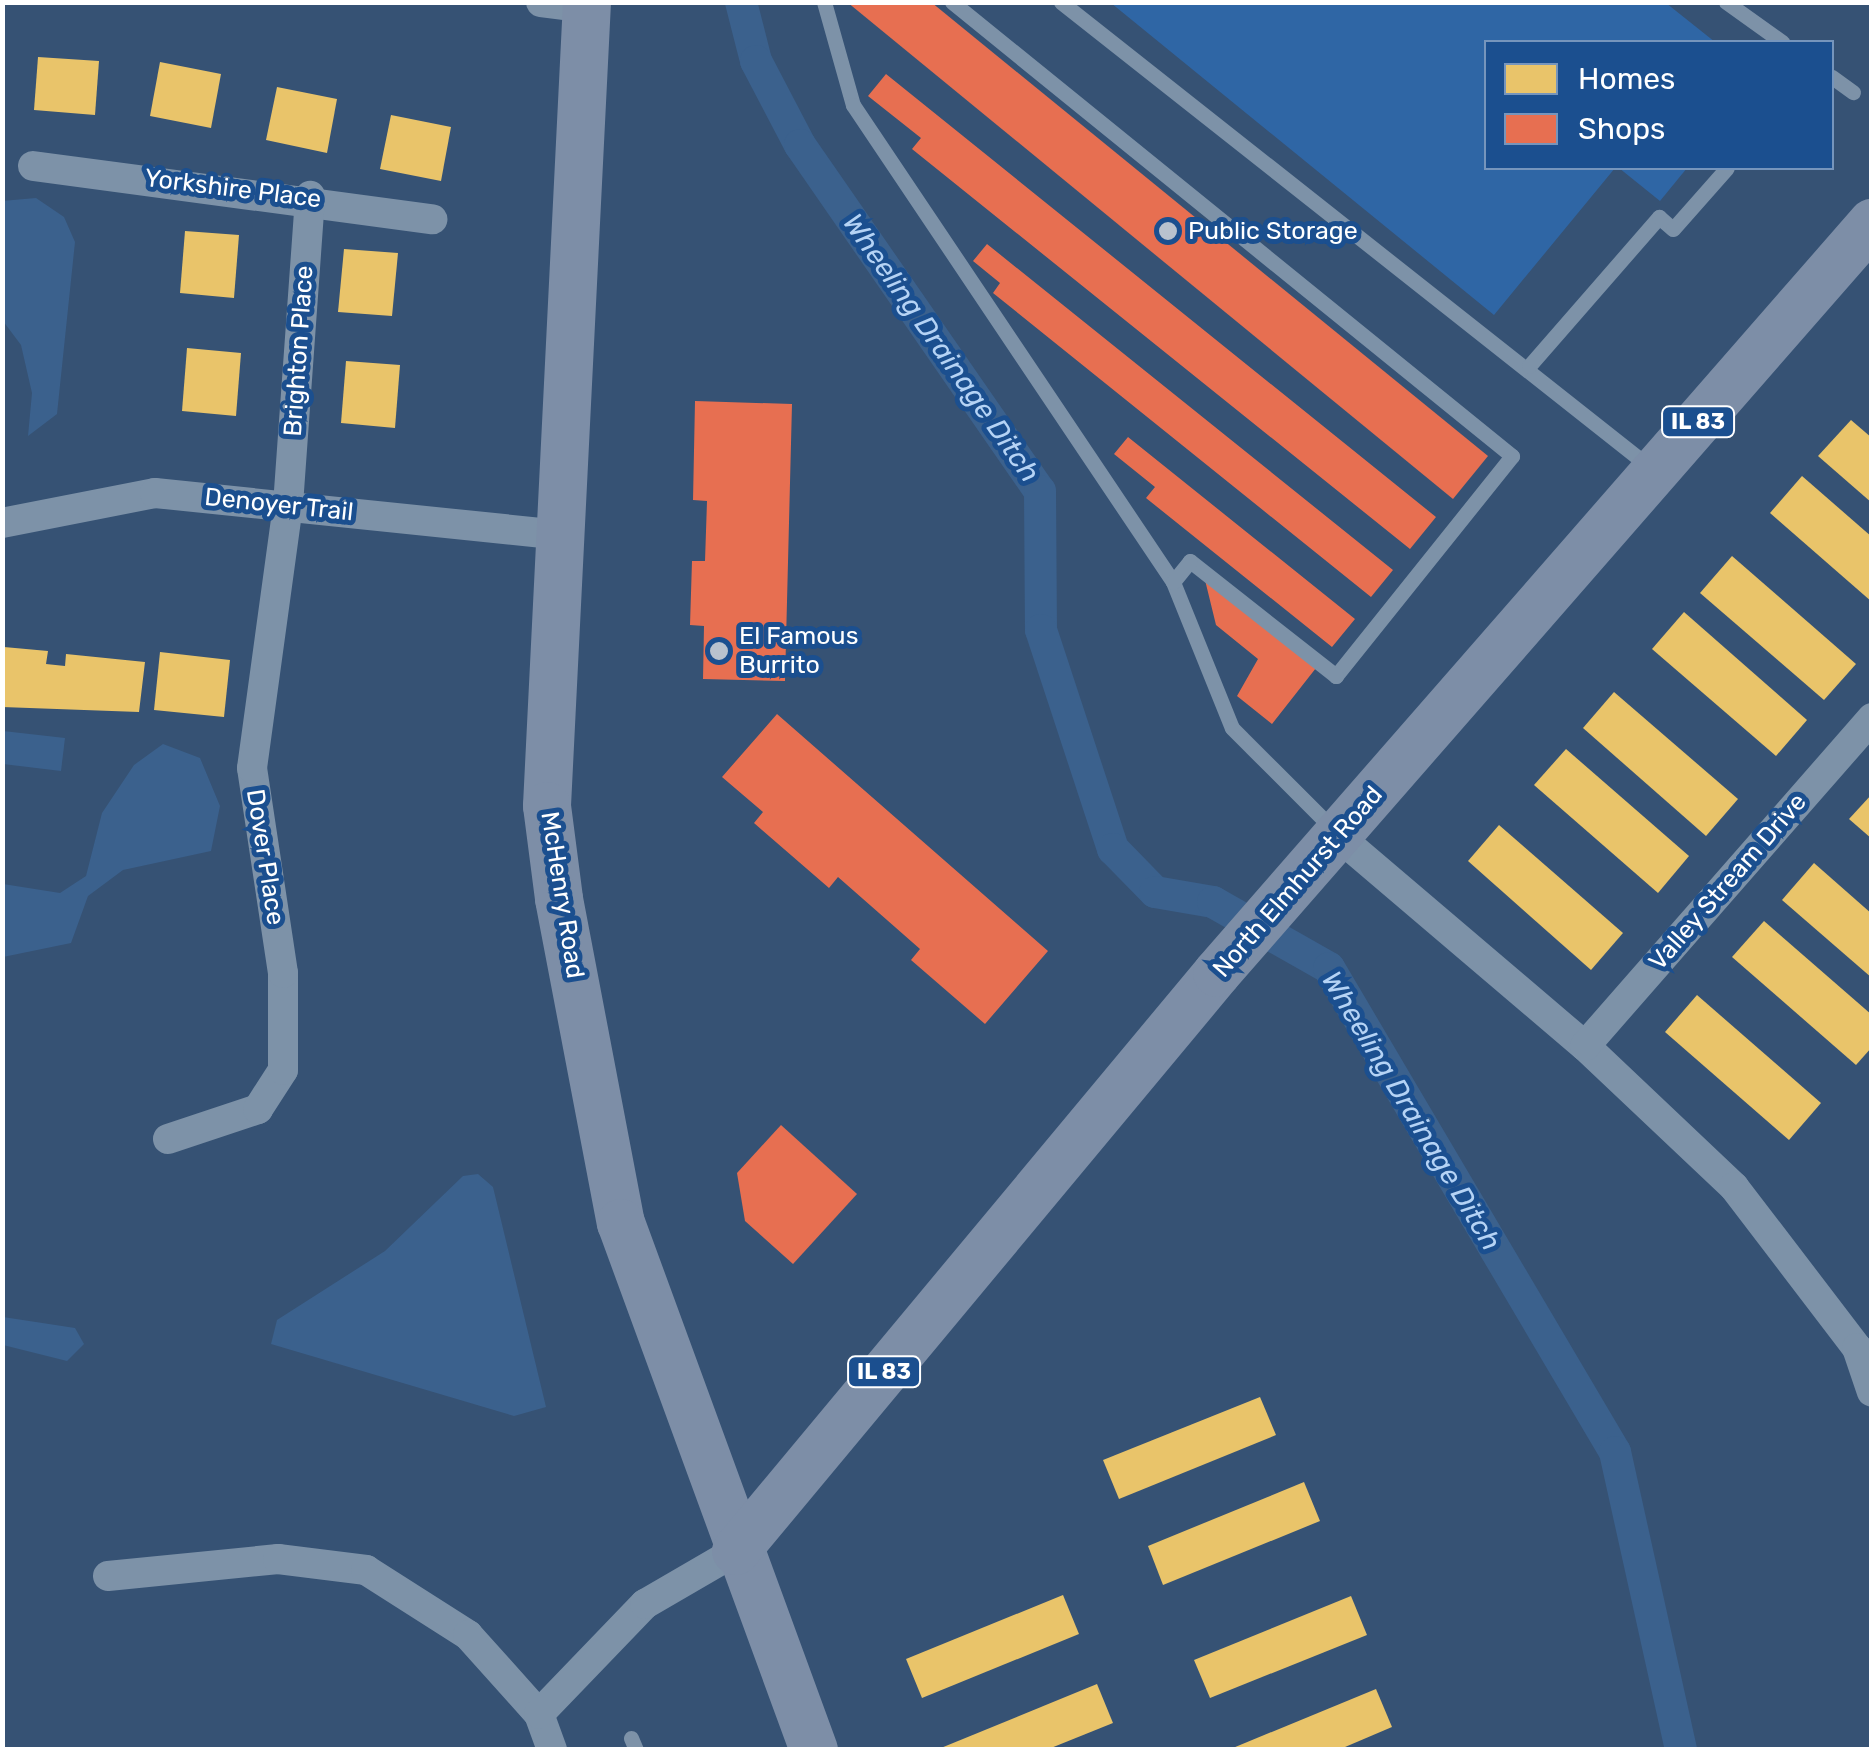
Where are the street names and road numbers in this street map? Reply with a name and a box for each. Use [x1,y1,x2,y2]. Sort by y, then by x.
street label: Yorkshire Place [143,163,323,215]
street label: Brighton Place [278,264,320,438]
road number: IL 83 [1660,405,1736,439]
street label: Denoyer Trail [202,482,356,528]
street label: North Elmhurst Road [1207,780,1389,984]
street label: Dover Place [239,787,291,927]
street label: Valley Stream Drive [1643,787,1813,977]
street label: McHenry Road [534,809,590,981]
road number: IL 83 [846,1355,922,1389]

